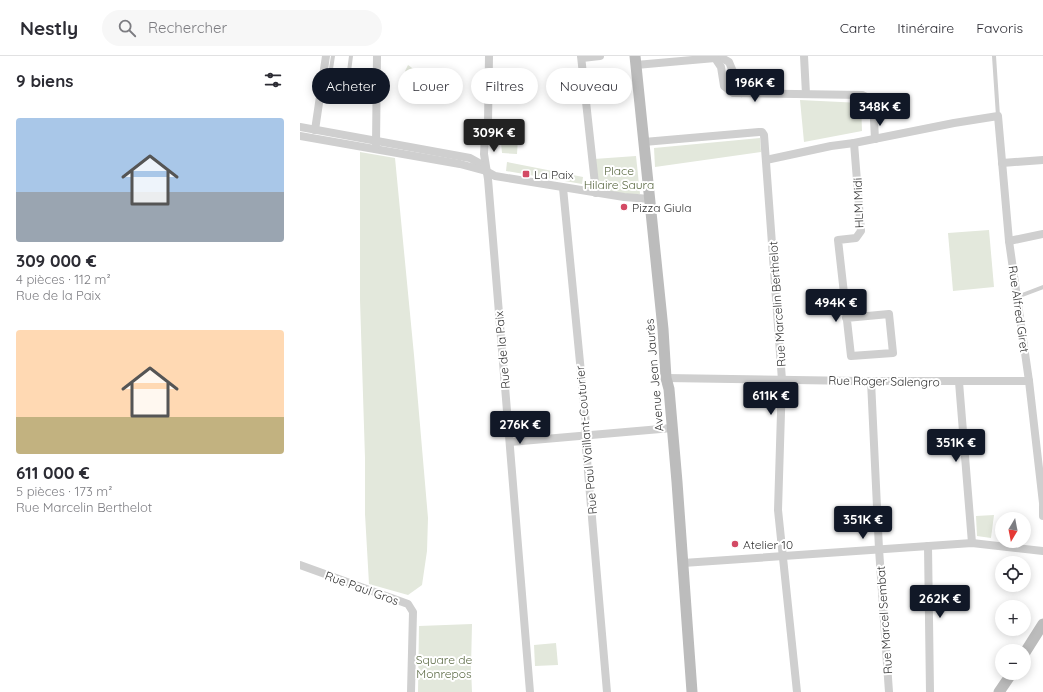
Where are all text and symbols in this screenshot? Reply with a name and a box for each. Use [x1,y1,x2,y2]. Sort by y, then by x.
search box [102,10,382,46]
text: Nestly [20,16,78,40]
icon: search [116,17,138,39]
text: Rechercher [148,18,227,37]
text: Carte [840,19,875,37]
text: Itinéraire [897,19,954,37]
text: Favoris [976,19,1023,37]
chip: Acheter [312,68,390,104]
chip: Louer [398,68,463,104]
chip: Filtres [471,68,538,104]
chip: Nouveau [546,68,632,104]
icon: filters [262,69,284,91]
pin: 196K € [722,69,788,103]
text: 9 biens [16,70,73,91]
text: 196K € [735,74,775,90]
pin: 348K € [847,93,913,127]
text: 348K € [859,98,901,114]
pin: 309K € [461,119,527,153]
text: 309K € [473,124,515,140]
icon: home [114,144,186,216]
park label: Place Hilaire Saura [584,163,654,192]
place label: La Paix [534,167,574,182]
marker: La Paix [521,169,531,179]
street label: HLM Midi [850,177,866,229]
place label: Pizza Giula [632,200,692,215]
marker: Pizza Giula [619,202,629,212]
street label: Rue Marcelin Berthelot [765,241,789,367]
text: 309 000 € [16,250,97,271]
street label: Rue Alfred Giret [1005,265,1033,353]
text: 4 pièces · 112 m² [16,271,111,287]
text: Rue de la Paix [16,287,101,303]
pin: 494K € [803,289,869,323]
text: 494K € [815,294,857,310]
street label: Rue de la Paix [491,310,513,390]
street label: Avenue Jean Jaurès [642,318,666,432]
icon: home [114,356,186,428]
street label: Rue Paul Vaillant-Couturier [572,365,600,515]
street label: Rue Roger Salengro [828,373,940,389]
pin: 611K € [738,382,804,416]
text: 611K € [752,387,790,403]
pin: 276K € [487,411,553,445]
text: 276K € [499,416,541,432]
pin: 351K € [923,429,989,463]
text: 351K € [936,434,976,450]
text: 611 000 € [16,462,90,483]
text: 5 pièces · 173 m² [16,483,112,499]
text: Rue Marcelin Berthelot [16,499,152,515]
pin: 351K € [830,506,896,540]
text: 351K € [843,511,883,527]
north arrow [995,512,1031,548]
map controls [995,512,1031,680]
place label: Atelier 10 [743,537,793,552]
marker: Atelier 10 [730,539,740,549]
button: locate [995,556,1031,592]
street label: Rue Marcel Sembat [873,565,895,675]
street label: Rue Paul Gros [323,568,401,608]
pin: 262K € [907,585,973,619]
text: 262K € [919,590,961,606]
button: + [995,600,1031,636]
button: − [995,644,1031,680]
park label: Square de Monrepos [416,652,473,681]

